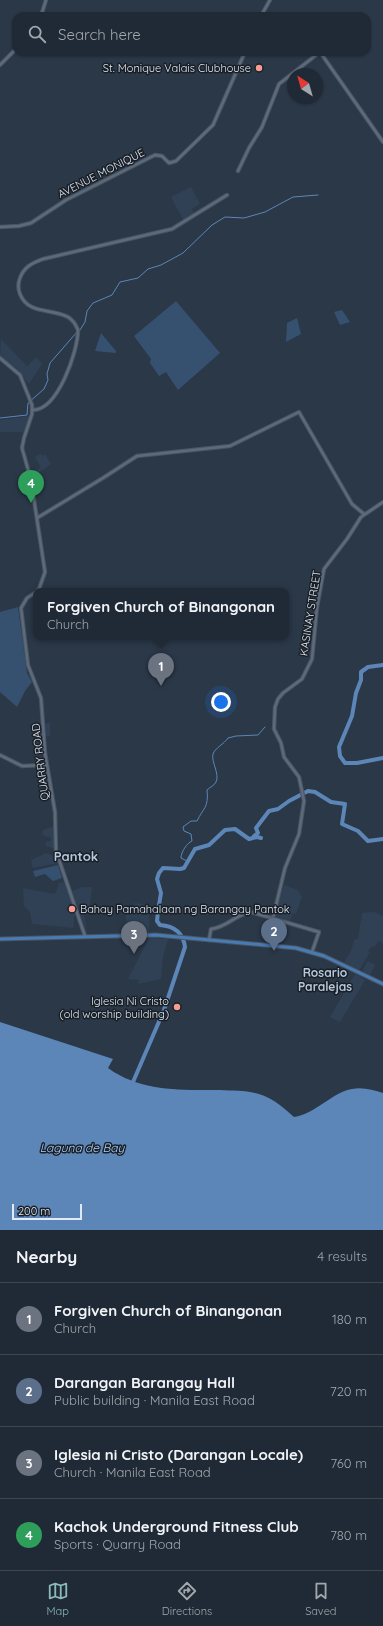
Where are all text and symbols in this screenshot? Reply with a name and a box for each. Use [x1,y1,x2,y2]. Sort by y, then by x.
search box [12,12,371,56]
icon: search [26,23,48,45]
text: Search here [58,25,141,44]
place label: St. Monique Valais Clubhouse [103,61,251,75]
marker: St. Monique Valais Clubhouse [254,63,264,73]
north arrow [287,68,323,104]
street label: AVENUE MONIQUE [55,145,147,201]
pin: 4 [18,470,44,503]
street label: KASINAY STREET [296,569,324,657]
popup [33,588,289,640]
text: Forgiven Church of Binangonan [47,597,275,616]
text: Church [47,616,89,632]
pin: 1 [148,653,174,686]
your location [211,692,231,712]
street label: QUARRY ROAD [28,723,52,801]
district label: Pantok [54,848,98,864]
place label: Bahay Pamahalaan ng Barangay Pantok [80,902,290,916]
marker: Bahay Pamahalaan ng Barangay Pantok [67,904,77,914]
pin: 2 [261,918,287,951]
pin: 3 [121,921,147,954]
district label: Rosario Paralejas [298,965,352,994]
place label: Iglesia Ni Cristo (old worship building) [60,994,169,1021]
marker: Iglesia Ni Cristo (old worship building) [172,1002,182,1012]
water label: Laguna de Bay [40,1140,125,1155]
scale bar [12,1202,82,1221]
text: 200 m [18,1204,50,1218]
text: Nearby [16,1246,77,1267]
text: 4 results [317,1248,367,1264]
text: Forgiven Church of Binangonan [54,1301,282,1320]
text: 1 [26,1311,32,1327]
text: 180 m [332,1311,367,1327]
text: Church [54,1320,96,1336]
text: Darangan Barangay Hall [54,1373,235,1392]
text: 2 [25,1383,33,1399]
text: 720 m [330,1383,367,1399]
text: Public building · Manila East Road [54,1392,255,1408]
text: Iglesia ni Cristo (Darangan Locale) [54,1445,303,1464]
text: 3 [26,1455,32,1471]
text: 760 m [331,1455,367,1471]
text: Church · Manila East Road [54,1464,211,1480]
text: Kachok Underground Fitness Club [54,1517,299,1536]
text: 4 [25,1527,33,1543]
text: 780 m [330,1527,367,1543]
text: Sports · Quarry Road [54,1536,181,1552]
tab: Map [46,1580,69,1618]
tab: Directions [162,1580,212,1618]
tab: Saved [305,1580,337,1618]

